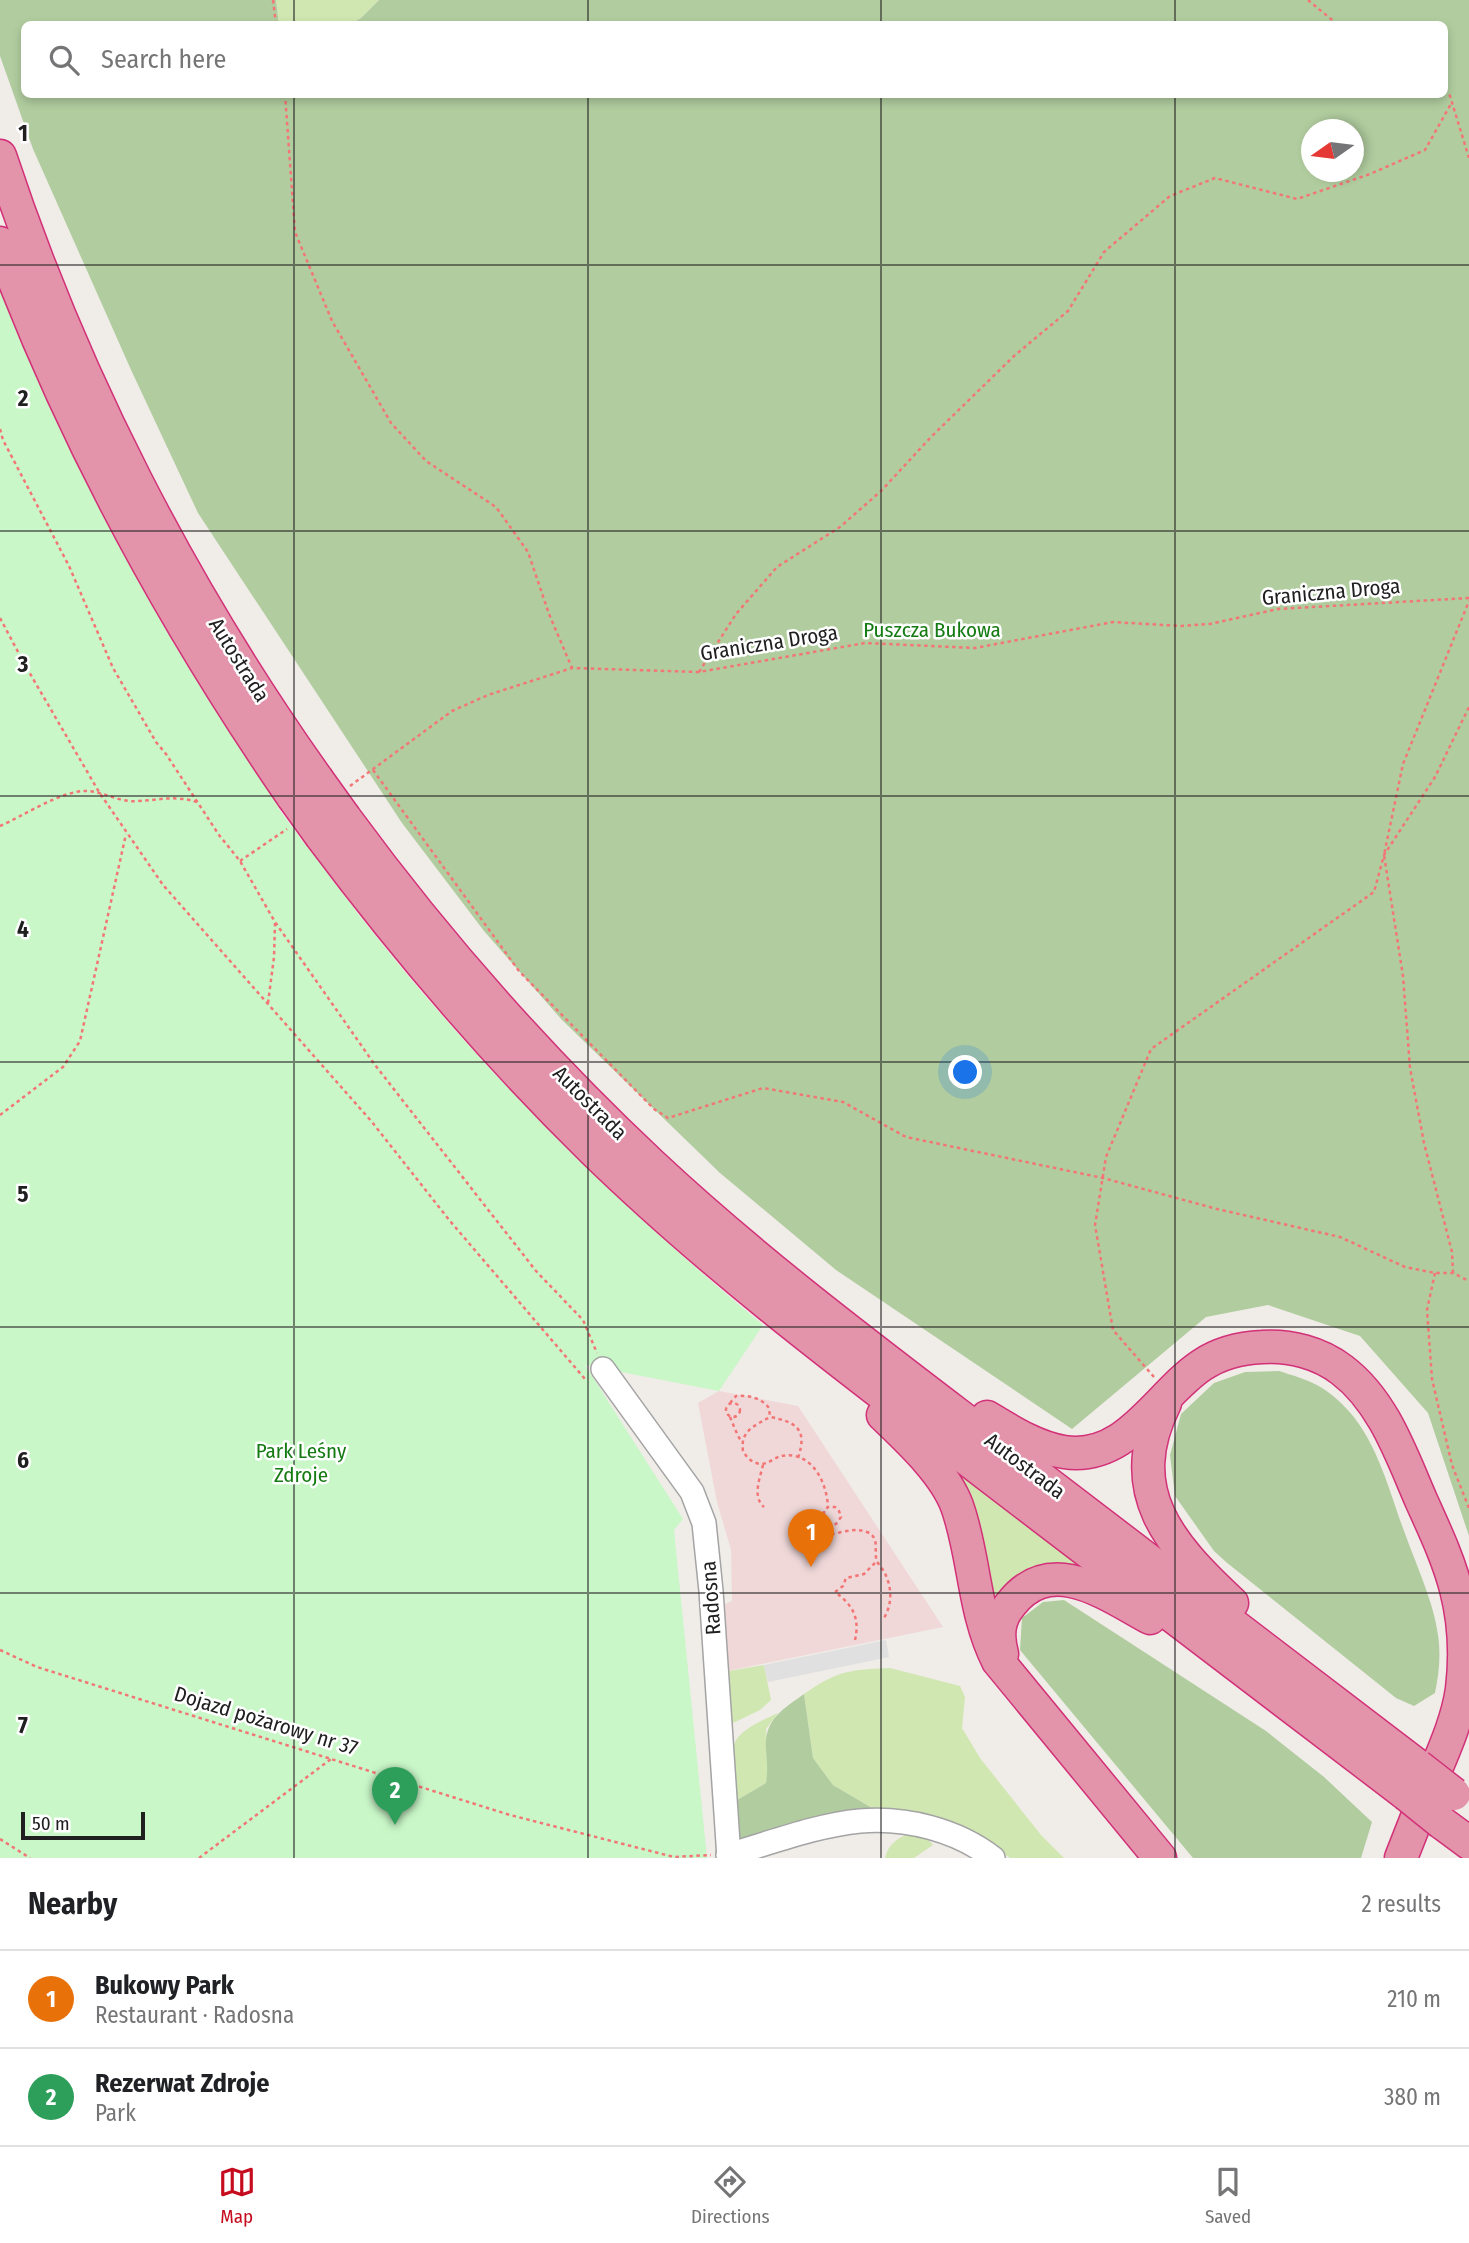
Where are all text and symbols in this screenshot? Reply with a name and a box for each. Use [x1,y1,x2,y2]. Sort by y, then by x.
search box [21,21,1448,98]
icon: search [45,41,83,79]
text: Search here [101,44,226,75]
text: 1 [18,119,28,147]
north arrow [1301,119,1364,182]
text: 2 [17,384,29,412]
street label: Graniczna Droga [1261,573,1401,611]
street label: Autostrada [203,613,275,707]
park label: Puszcza Bukowa [863,617,1001,643]
street label: Graniczna Droga [698,619,840,667]
text: 3 [17,650,29,678]
text: 4 [17,915,29,943]
your location [948,1055,982,1089]
street label: Autostrada [548,1061,632,1145]
text: 5 [17,1180,29,1208]
street label: Autostrada [980,1427,1070,1505]
park label: Park Leśny Zdroje [256,1438,347,1488]
text: 6 [17,1446,29,1474]
pin: 1 [788,1509,834,1567]
street label: Radosna [695,1560,727,1636]
street label: Dojazd pożarowy nr 37 [171,1681,361,1761]
text: 7 [18,1711,28,1739]
pin: 2 [372,1767,418,1825]
scale bar [21,1809,145,1841]
text: 50 m [32,1812,70,1835]
text: Nearby [28,1886,117,1922]
text: 2 results [1361,1890,1441,1918]
text: Bukowy Park [95,1970,234,2001]
text: 1 [46,1985,56,2013]
text: 210 m [1387,1985,1441,2013]
text: Restaurant · Radosna [95,2001,294,2029]
text: Rezerwat Zdroje [95,2068,269,2099]
text: 2 [46,2083,56,2111]
text: 380 m [1384,2083,1441,2111]
text: Park [95,2099,136,2127]
tab: Map [218,2163,256,2228]
tab: Directions [691,2163,770,2228]
tab: Saved [1205,2163,1251,2228]

